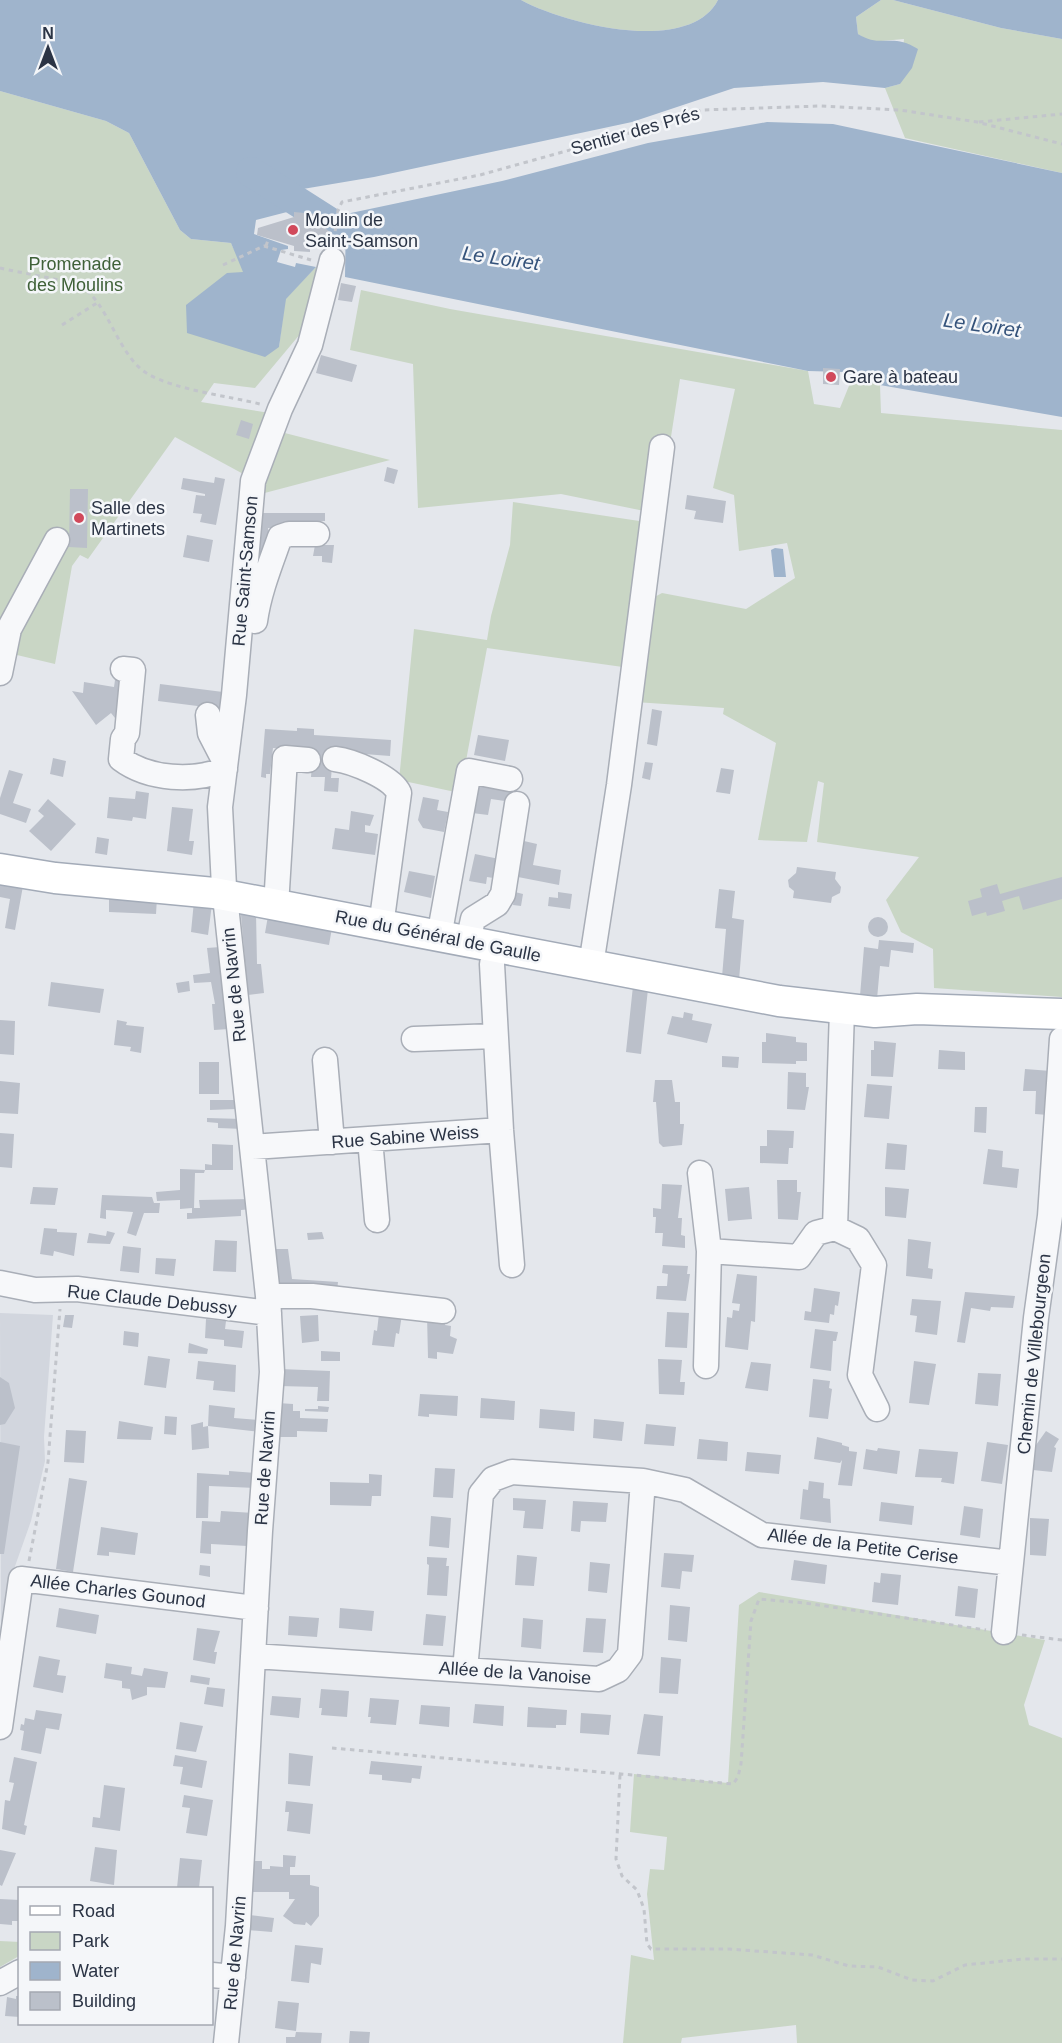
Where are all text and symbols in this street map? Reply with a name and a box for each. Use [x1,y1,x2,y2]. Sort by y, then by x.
north arrow [18,18,78,78]
text: N [42,25,54,42]
street label: Sentier des Prés [568,103,702,159]
place label: Moulin de Saint-Samson [305,210,418,251]
marker: Moulin de Saint-Samson [286,223,300,237]
water label: Le Loiret [461,242,542,275]
park label: Promenade des Moulins [27,254,123,295]
water label: Le Loiret [942,309,1023,342]
place label: Gare à bateau [843,367,958,387]
marker: Gare à bateau [824,370,838,384]
street label: Rue Saint-Samson [228,495,262,647]
place label: Salle des Martinets [91,498,165,539]
marker: Salle des Martinets [72,511,86,525]
street label: Rue du Général de Gaulle [333,906,543,966]
street label: Rue de Navrin [218,927,250,1043]
street label: Rue Sabine Weiss [331,1122,479,1152]
street label: Chemin de Villebourgeon [1014,1253,1054,1455]
street label: Rue Claude Debussy [66,1281,238,1319]
street label: Rue de Navrin [251,1410,279,1526]
street label: Allée de la Petite Cerise [766,1524,960,1568]
street label: Allée Charles Gounod [29,1570,207,1612]
street label: Allée de la Vanoise [438,1658,592,1688]
legend [18,1887,213,2025]
street label: Rue de Navrin [220,1895,250,2011]
text: Road [72,1901,115,1921]
text: Park [72,1931,110,1951]
text: Water [72,1961,119,1981]
text: Building [72,1991,136,2011]

